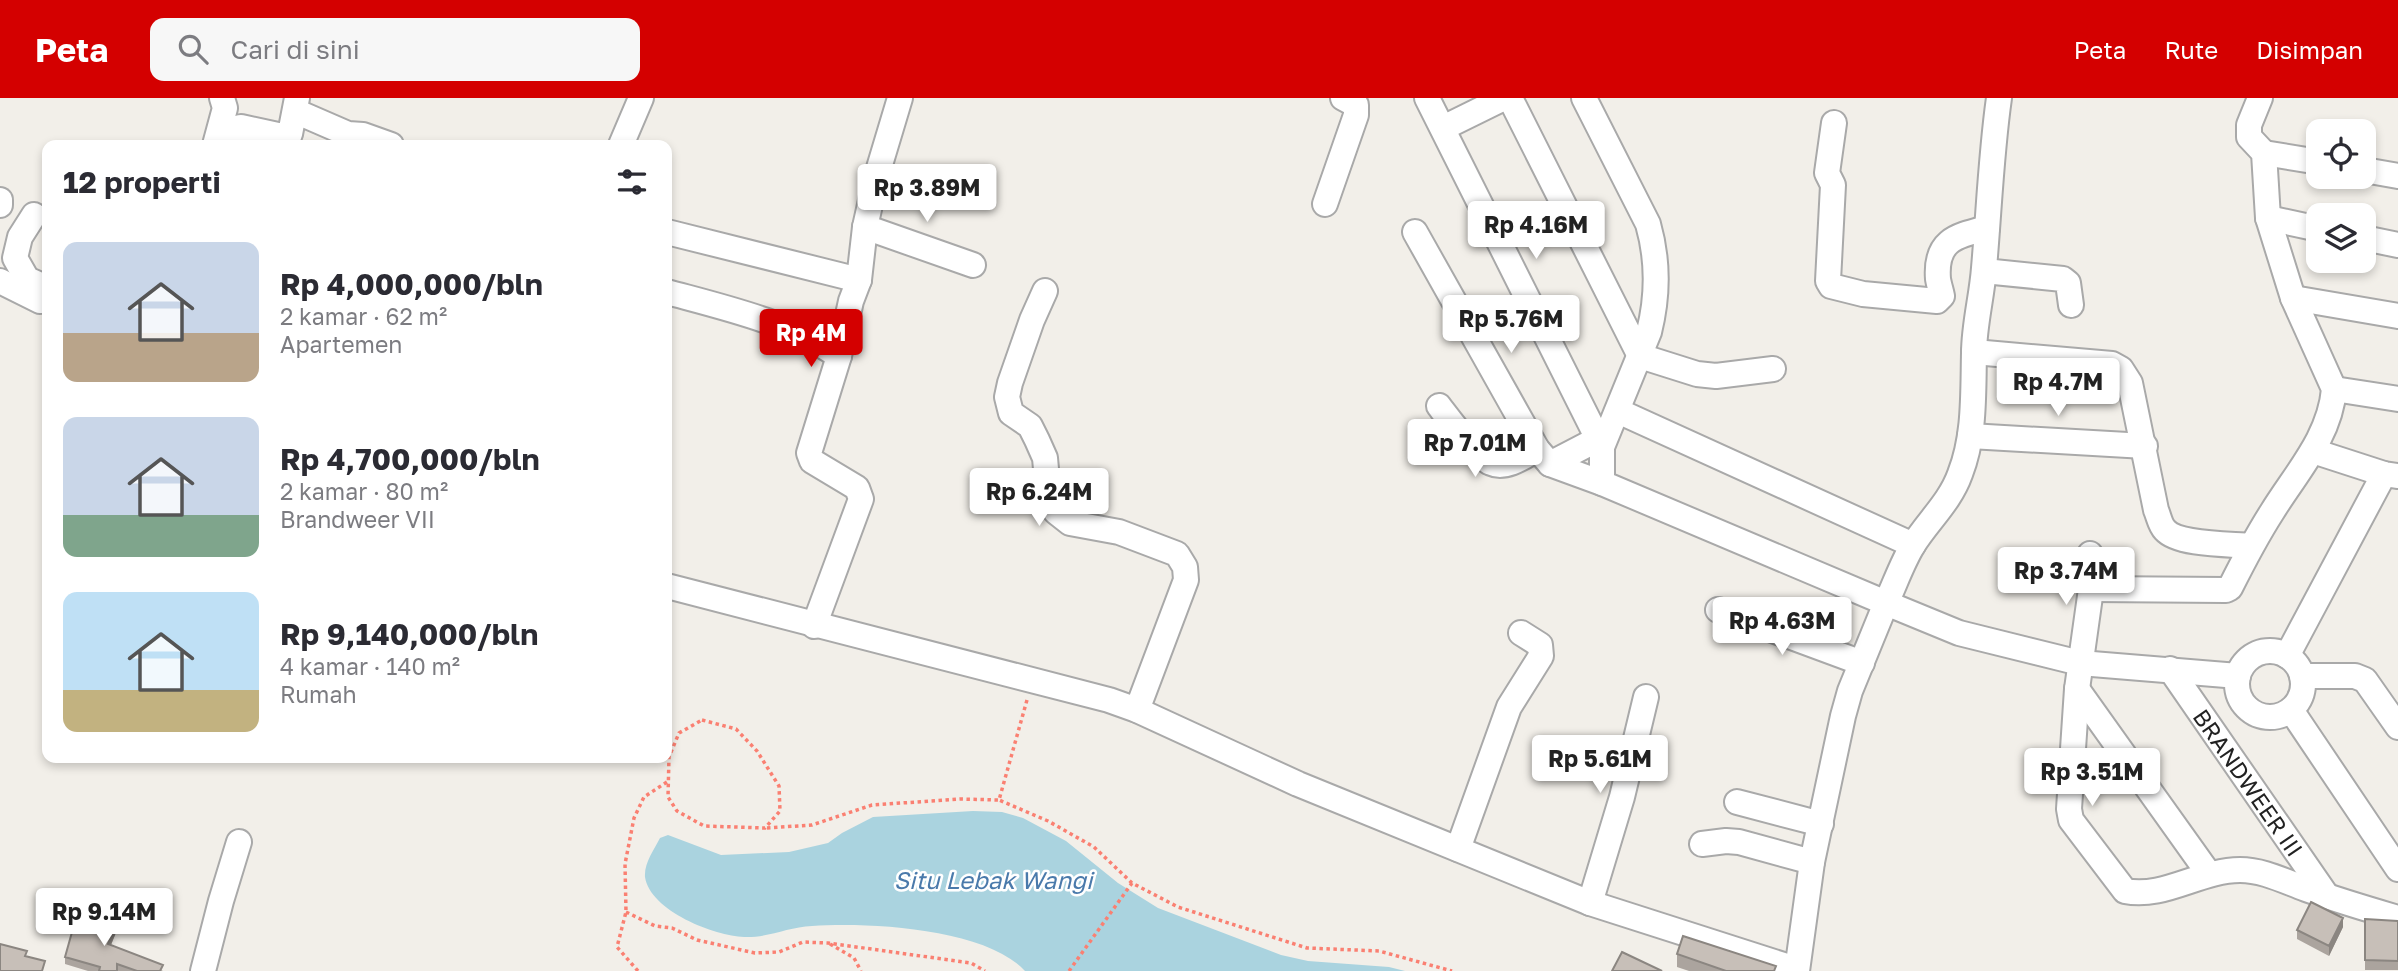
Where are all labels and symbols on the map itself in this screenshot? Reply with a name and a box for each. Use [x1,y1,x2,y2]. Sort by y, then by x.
pin: Rp 3.89M [855,164,999,224]
pin: Rp 4.16M [1464,202,1608,261]
pin: Rp 5.76M [1439,296,1583,355]
pin: Rp 4M [762,310,860,369]
pin: Rp 4.7M [1993,358,2123,418]
pin: Rp 7.01M [1403,420,1547,479]
pin: Rp 6.24M [967,468,1111,528]
pin: Rp 3.74M [1994,547,2138,607]
pin: Rp 4.63M [1710,598,1854,657]
street label: BRANDWEER III [2188,703,2309,862]
pin: Rp 5.61M [1528,736,1672,795]
pin: Rp 3.51M [2020,748,2164,808]
water label: Situ Lebak Wangi [894,865,1095,895]
pin: Rp 9.14M [32,888,176,948]

